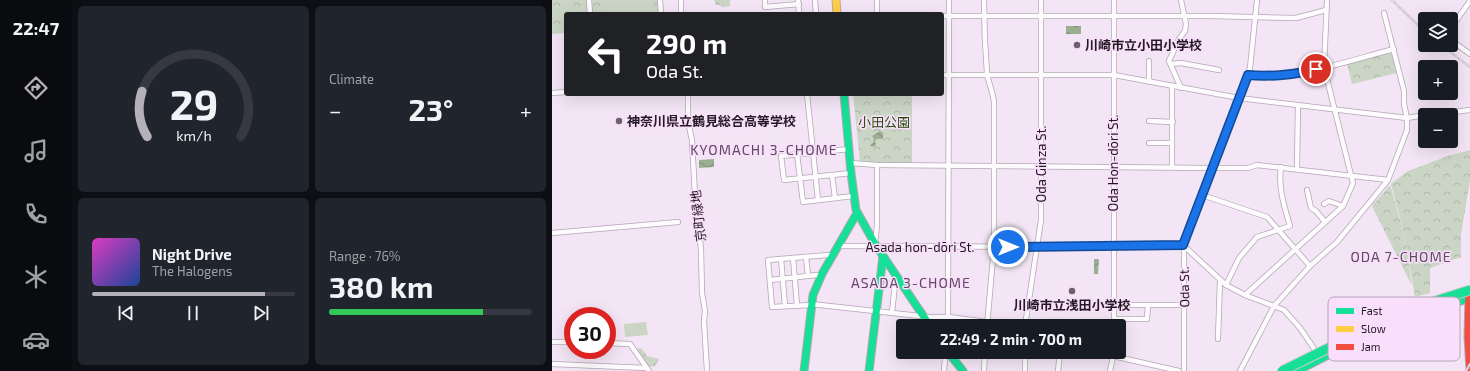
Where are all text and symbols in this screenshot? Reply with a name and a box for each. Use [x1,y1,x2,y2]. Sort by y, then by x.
map controls [1418,12,1458,148]
button: layers [1418,12,1458,52]
text: 22:47 [13,17,59,39]
text: 290 m [646,26,727,60]
icon: left [580,28,632,80]
place label: 川崎市立小田小学校 [1085,37,1202,53]
marker: 川崎市立小田小学校 [1072,40,1082,50]
pin [1299,52,1333,86]
icon: arrive [1305,58,1327,80]
text: Oda St. [646,60,703,82]
button: + [1418,60,1458,100]
text: Climate [329,71,374,87]
icon: directions [22,74,50,102]
text: 29 [169,78,218,128]
text: 23° [408,91,453,127]
text: − [329,97,342,123]
text: + [520,97,532,123]
button: − [1418,108,1458,148]
place label: 神奈川県立鶴見総合高等学校 [627,113,796,129]
park label: 小田公園 [858,114,910,130]
street label: Oda Hon-dōri St. [1105,115,1121,211]
marker: 神奈川県立鶴見総合高等学校 [614,116,624,126]
text: km/h [176,126,211,143]
street label: Oda Ginza St. [1033,126,1049,202]
icon: music [22,137,50,165]
district label: KYOMACHI 3-CHOME [690,141,838,158]
street label: 京町緑地 [687,189,709,243]
icon: phone [22,200,50,228]
position arrow [987,226,1029,268]
street label: Asada hon-dōri St. [866,239,974,255]
text: Night Drive [152,245,232,263]
text: Range · 76% [329,248,401,264]
district label: ODA 7-CHOME [1350,248,1452,265]
icon: climate [22,263,50,291]
text: The Halogens [152,263,232,279]
street label: Oda St. [1176,266,1192,308]
text: 380 km [329,268,433,304]
district label: ASADA 3-CHOME [851,274,971,291]
marker: 川崎市立浅田小学校 [1067,286,1077,296]
place label: 川崎市立浅田小学校 [1013,297,1131,313]
legend [1328,297,1460,361]
icon: previous [115,302,137,324]
icon: pause [182,302,204,324]
icon: next [250,302,272,324]
text: Fast [1361,304,1383,317]
speed limit sign: 30 [564,307,616,359]
text: Slow [1361,322,1386,335]
icon: car [22,326,50,354]
text: 22:49 · 2 min · 700 m [940,330,1082,348]
text: Jam [1361,340,1380,353]

